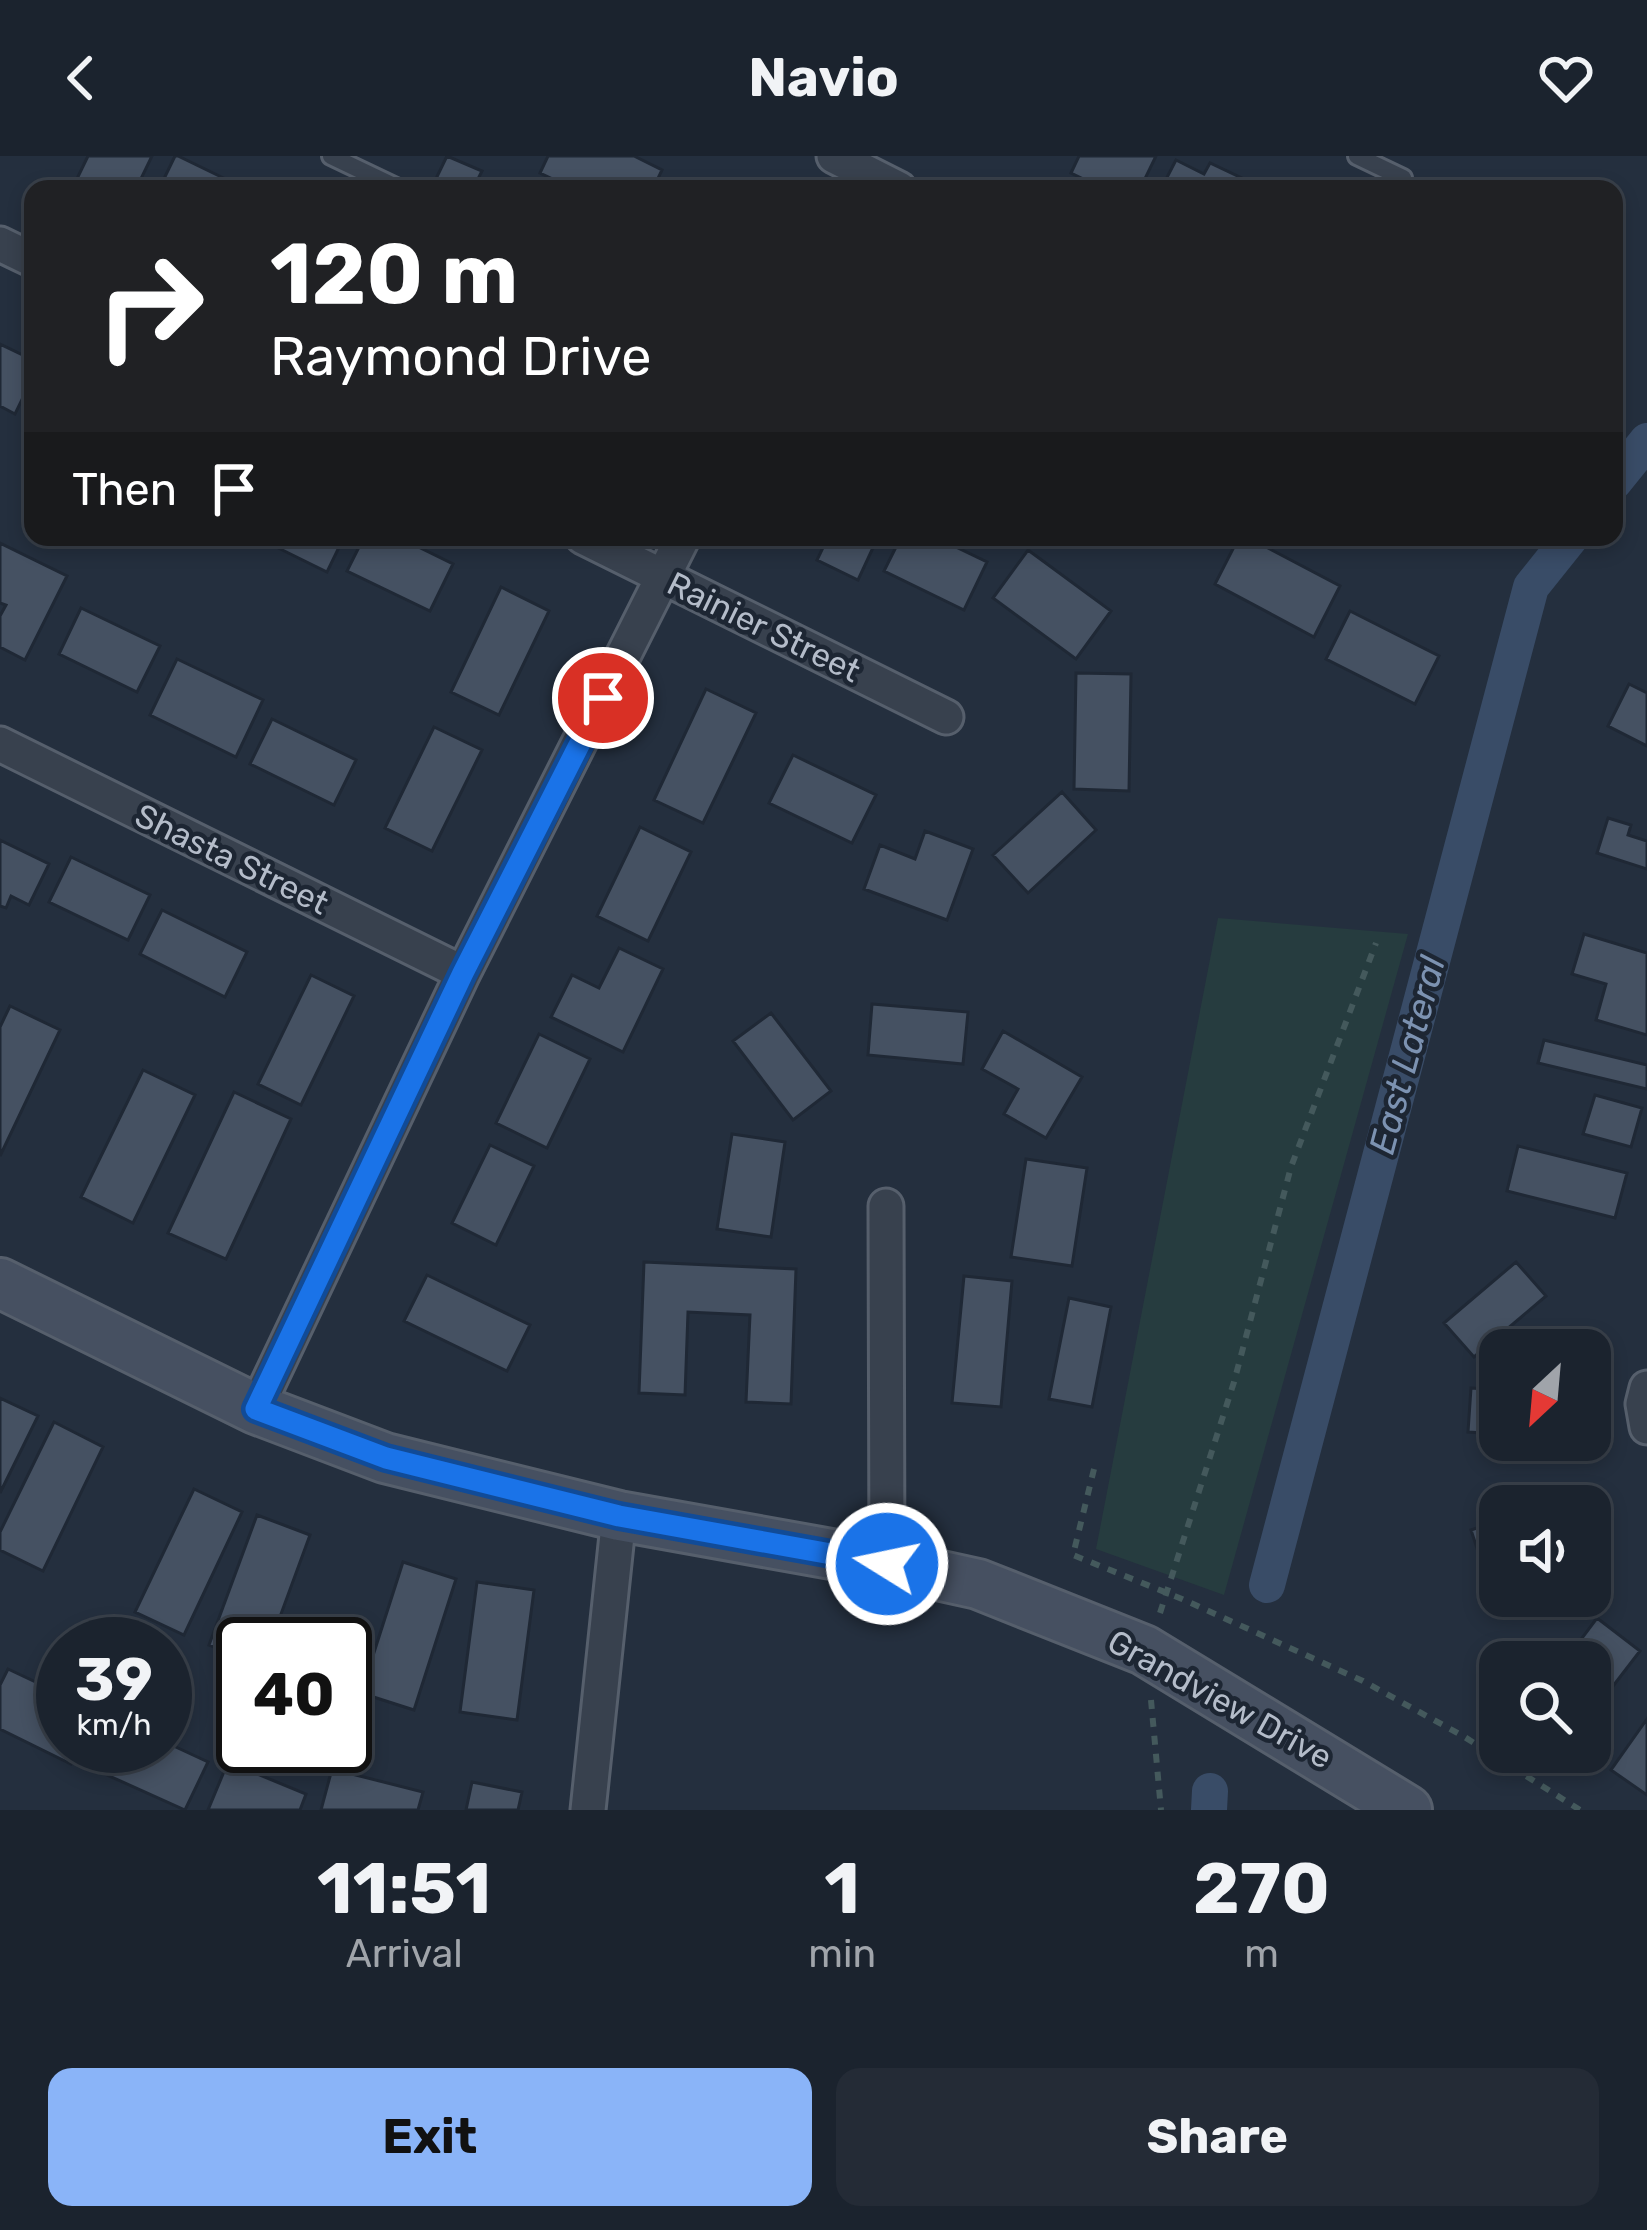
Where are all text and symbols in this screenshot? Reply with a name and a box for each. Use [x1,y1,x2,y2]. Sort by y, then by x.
icon: back [48,45,114,111]
icon: heart [1533,45,1599,111]
text: Navio [748,46,899,110]
text: 120 m [270,224,518,324]
icon: right [72,228,228,384]
text: Raymond Drive [270,325,651,389]
icon: arrive [201,456,267,522]
text: Then [72,463,177,516]
street label: Rainier Street [661,564,867,691]
pin [552,647,654,749]
icon: arrive [570,665,636,731]
street label: Shasta Street [129,795,335,923]
water label: East Lateral [1360,950,1454,1158]
north arrow [1479,1329,1611,1461]
map controls [1479,1329,1611,1773]
button: sound [1479,1485,1611,1617]
position arrow [824,1501,950,1627]
speed limit sign: 40 [216,1617,372,1773]
street label: Grandview Drive [1101,1621,1339,1777]
button: search [1479,1641,1611,1773]
text: 39 [75,1644,153,1715]
text: km/h [77,1707,151,1743]
text: 11:51 [317,1846,491,1931]
text: 1 [824,1846,860,1931]
text: 270 [1193,1846,1330,1931]
text: Arrival [346,1931,463,1977]
text: min [808,1931,876,1977]
text: m [1244,1931,1279,1977]
button: Exit [48,2068,812,2206]
button: Share [836,2068,1599,2206]

